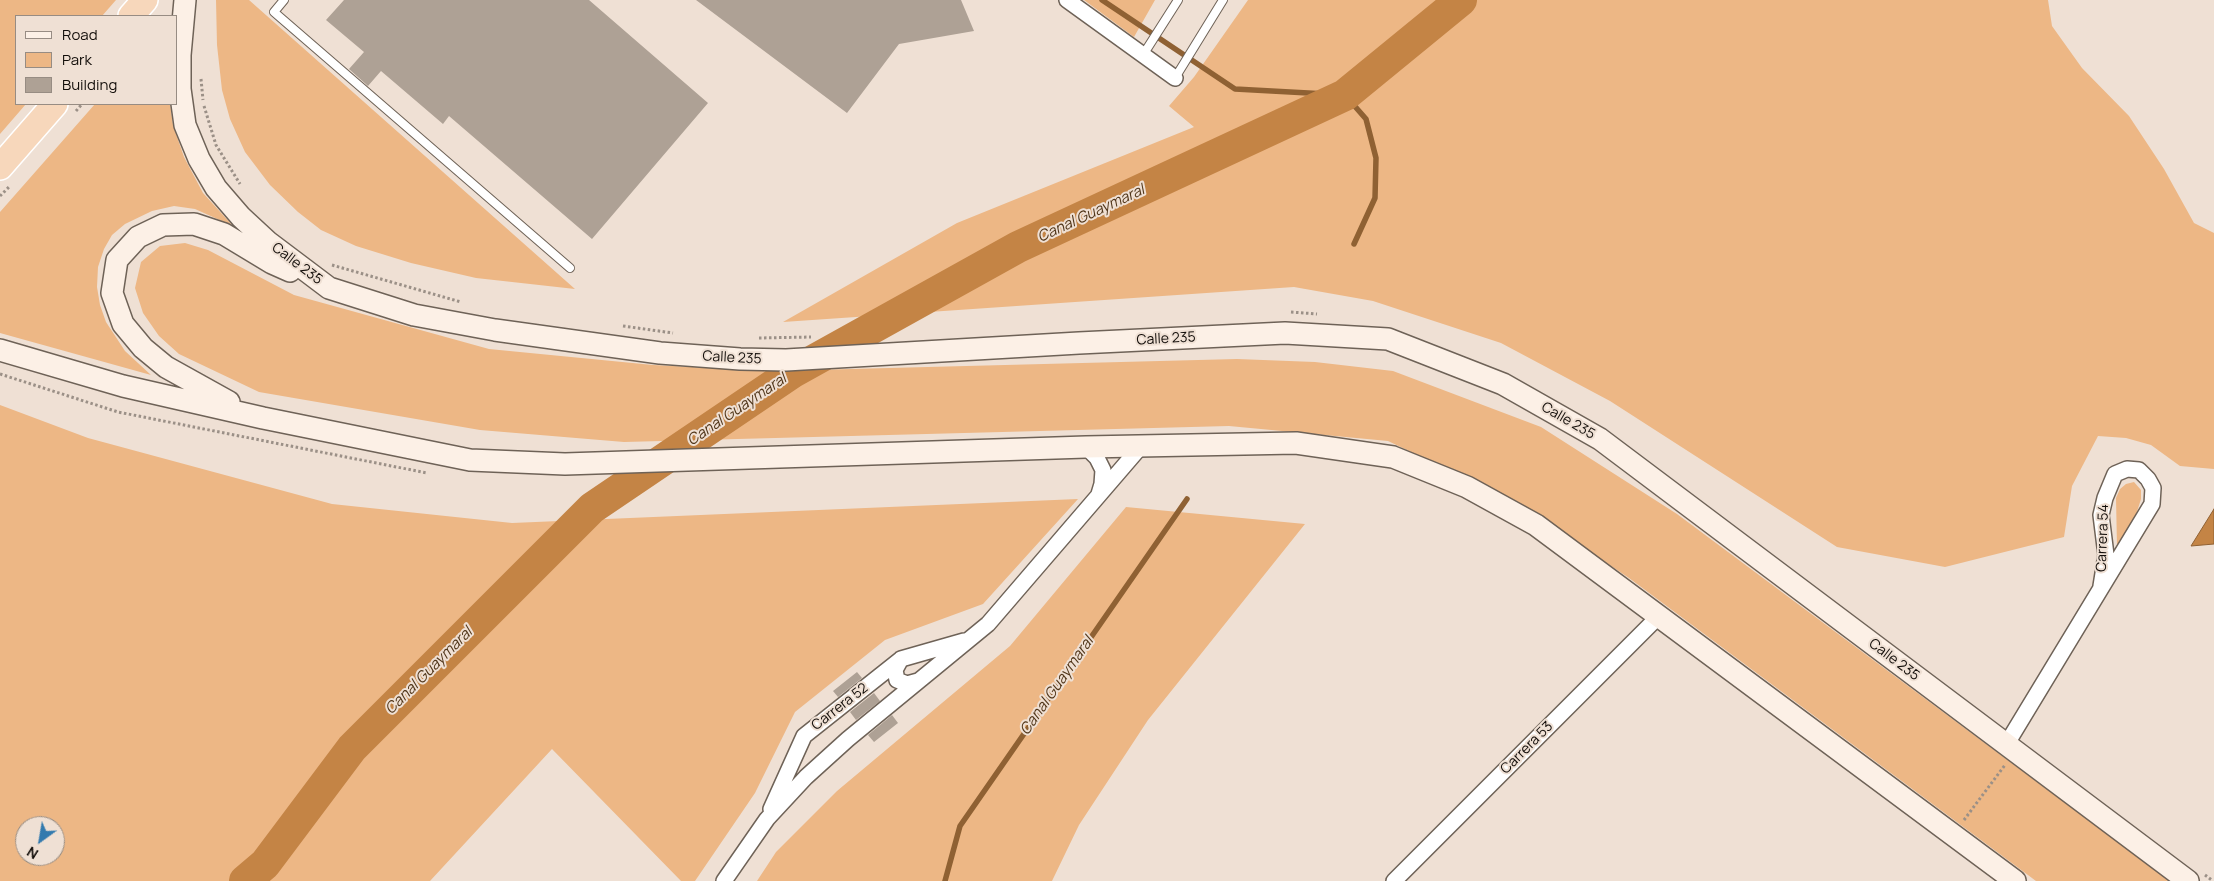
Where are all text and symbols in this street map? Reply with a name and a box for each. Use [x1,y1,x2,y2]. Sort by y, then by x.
legend [15,15,178,105]
text: Road [62,24,98,45]
text: Park [62,49,92,70]
text: Building [62,74,117,95]
water label: Canal Guaymaral [1035,181,1147,247]
street label: Calle 235 [268,240,326,288]
street label: Calle 235 [1136,329,1196,349]
street label: Calle 235 [702,348,762,368]
water label: Canal Guaymaral [684,370,790,450]
street label: Calle 235 [1538,399,1598,443]
street label: Carrera 54 [2093,504,2113,572]
water label: Canal Guaymaral [382,624,476,718]
water label: Canal Guaymaral [1016,633,1098,739]
street label: Calle 235 [1865,636,1923,684]
street label: Carrera 52 [808,680,872,734]
street label: Carrera 53 [1497,718,1557,778]
north arrow [15,816,65,866]
text: N [23,843,42,864]

